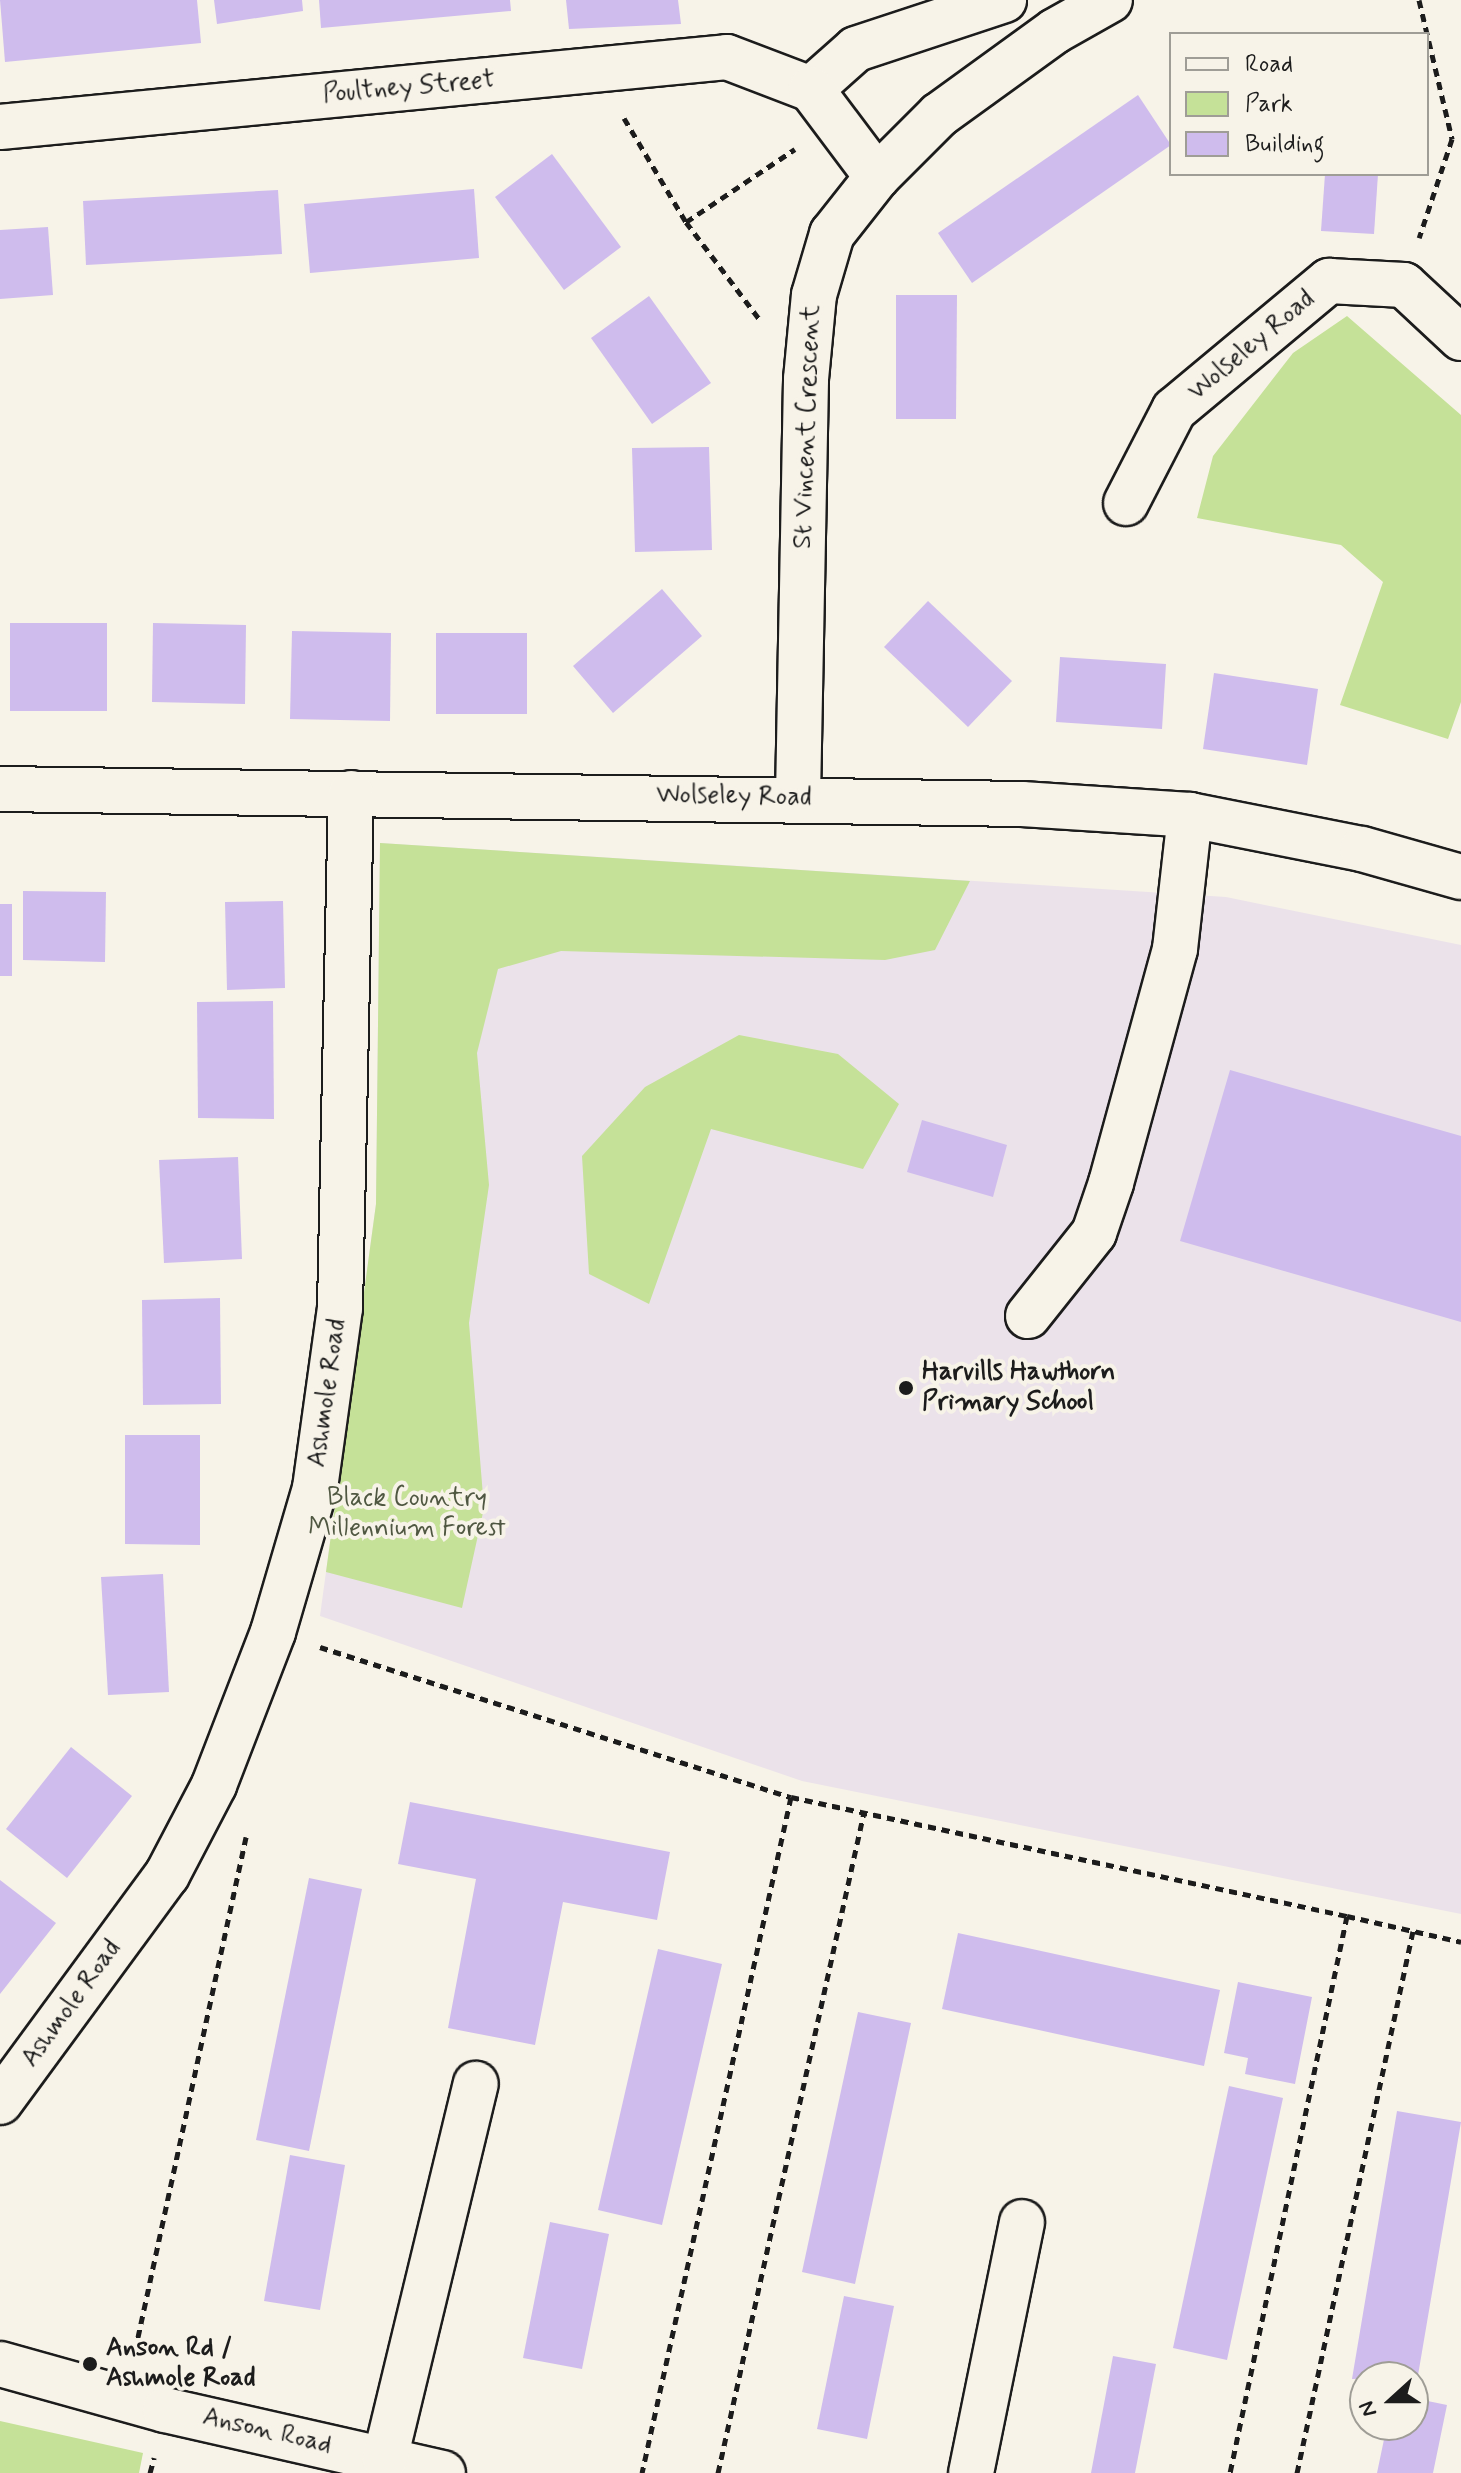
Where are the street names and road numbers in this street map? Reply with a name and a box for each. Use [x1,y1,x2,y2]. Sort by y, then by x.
street label: Poultney Street [322,65,496,111]
street label: Wolseley Road [1183,285,1321,407]
street label: St Vincent Crescent [789,317,827,537]
street label: Wolseley Road [657,780,811,814]
street label: Ashmole Road [302,1317,354,1469]
street label: Ashmole Road [16,1935,128,2073]
street label: Anson Road [199,2402,335,2462]

